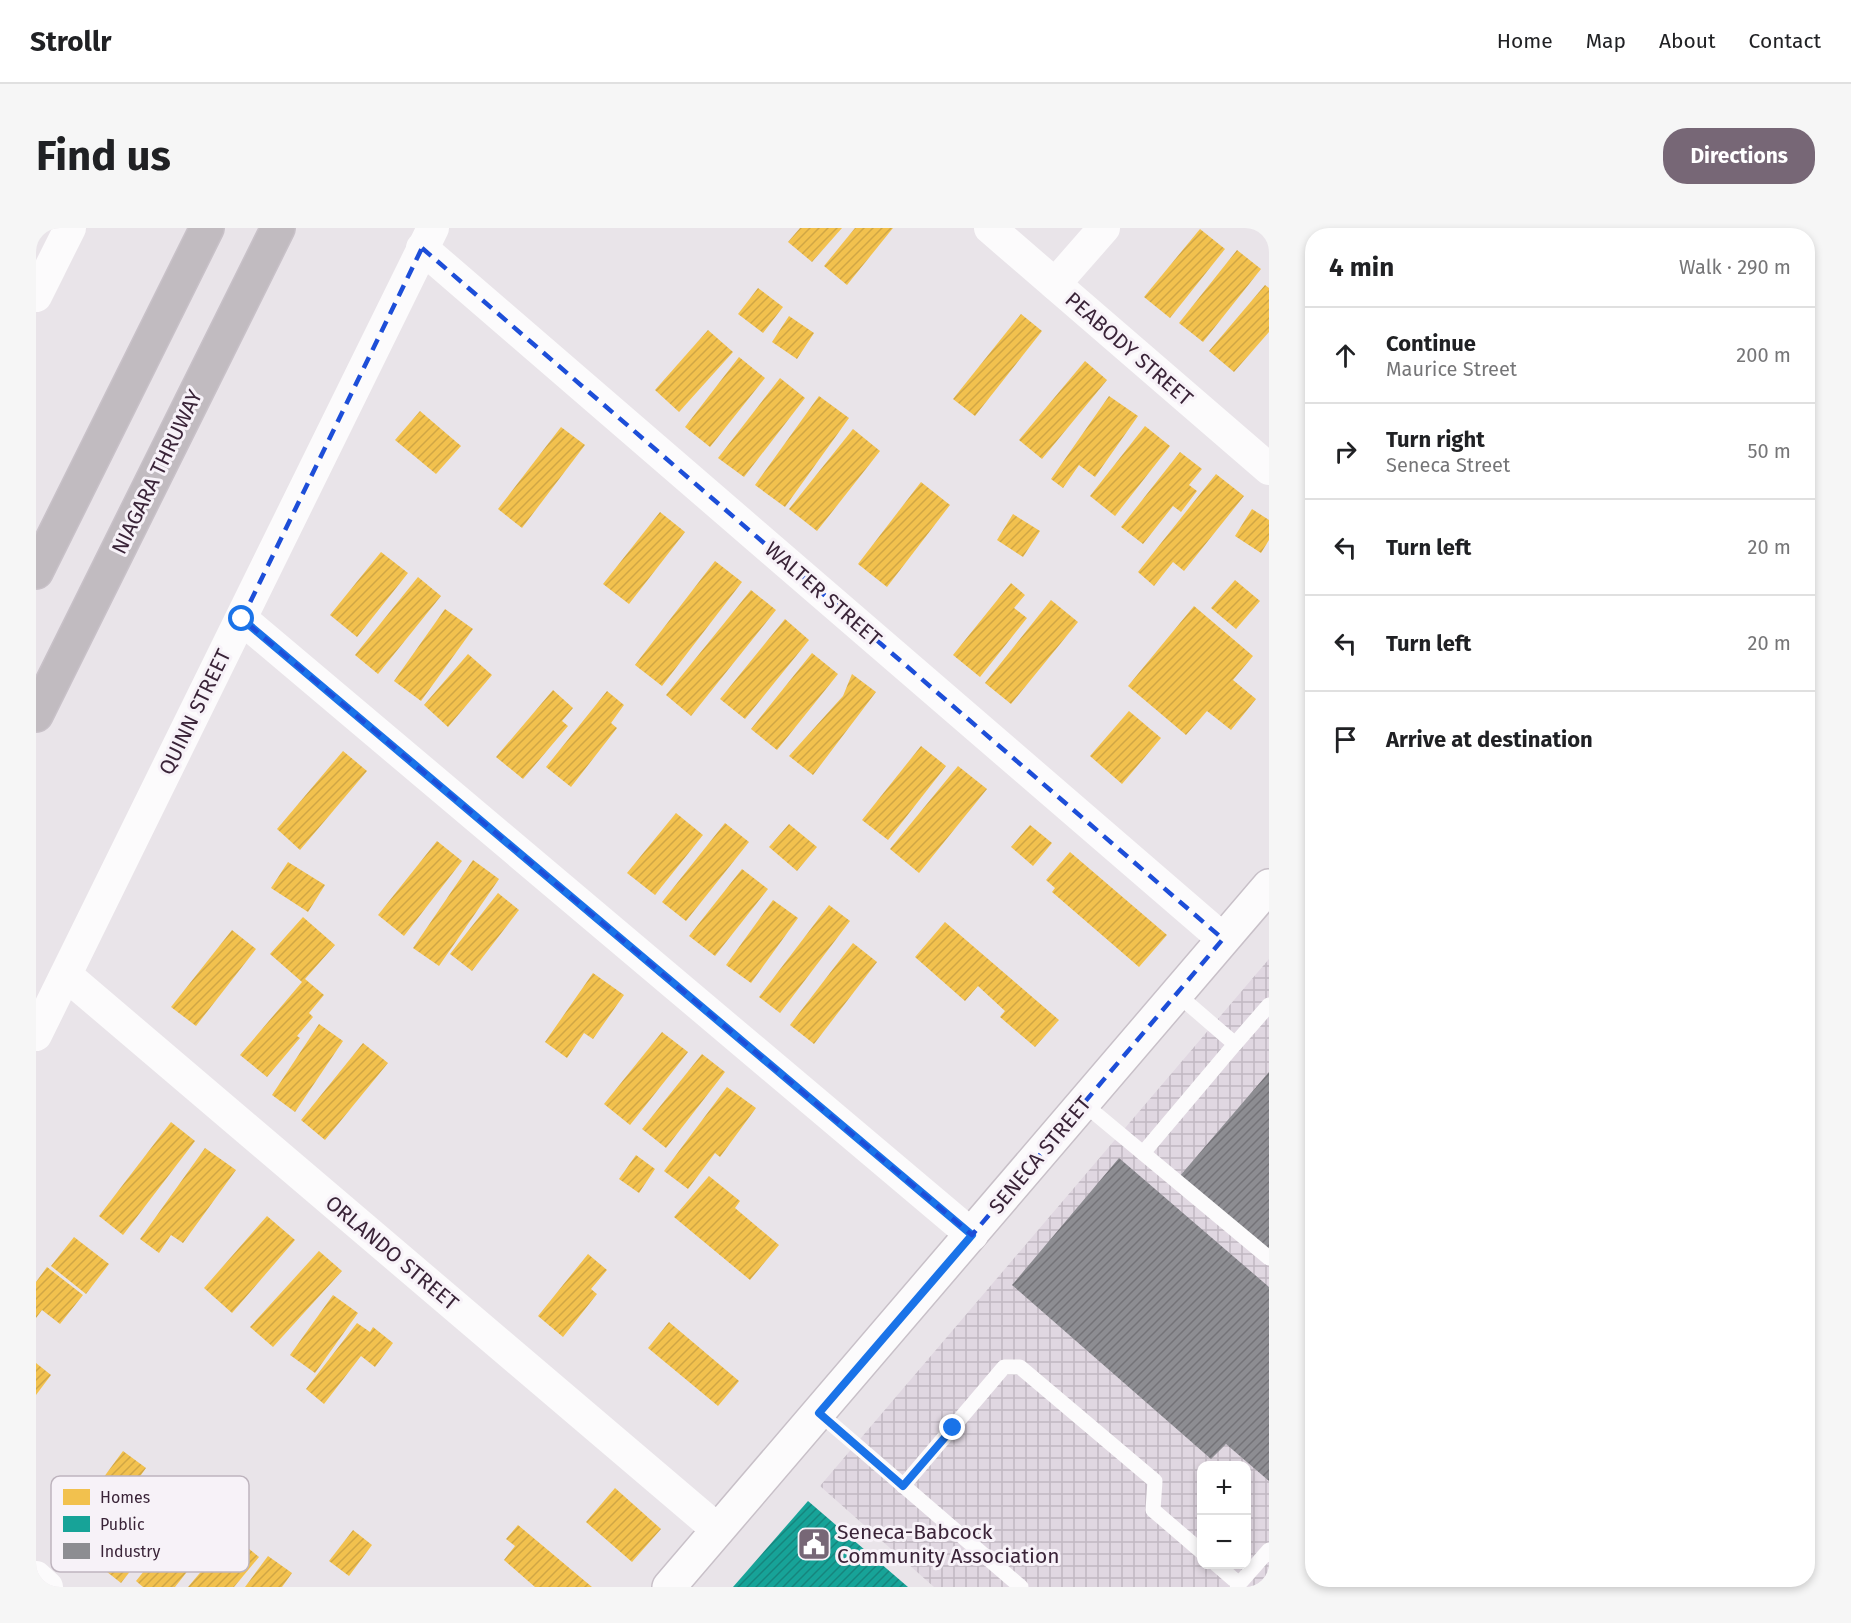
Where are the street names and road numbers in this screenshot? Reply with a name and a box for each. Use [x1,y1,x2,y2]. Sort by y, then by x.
street label: PEABODY STREET [1060,286,1198,412]
street label: NIAGARA THRUWAY [106,385,208,558]
street label: WALTER STREET [759,536,887,652]
street label: QUINN STREET [153,645,237,779]
street label: SENECA STREET [983,1091,1097,1219]
street label: ORLANDO STREET [320,1190,464,1316]

